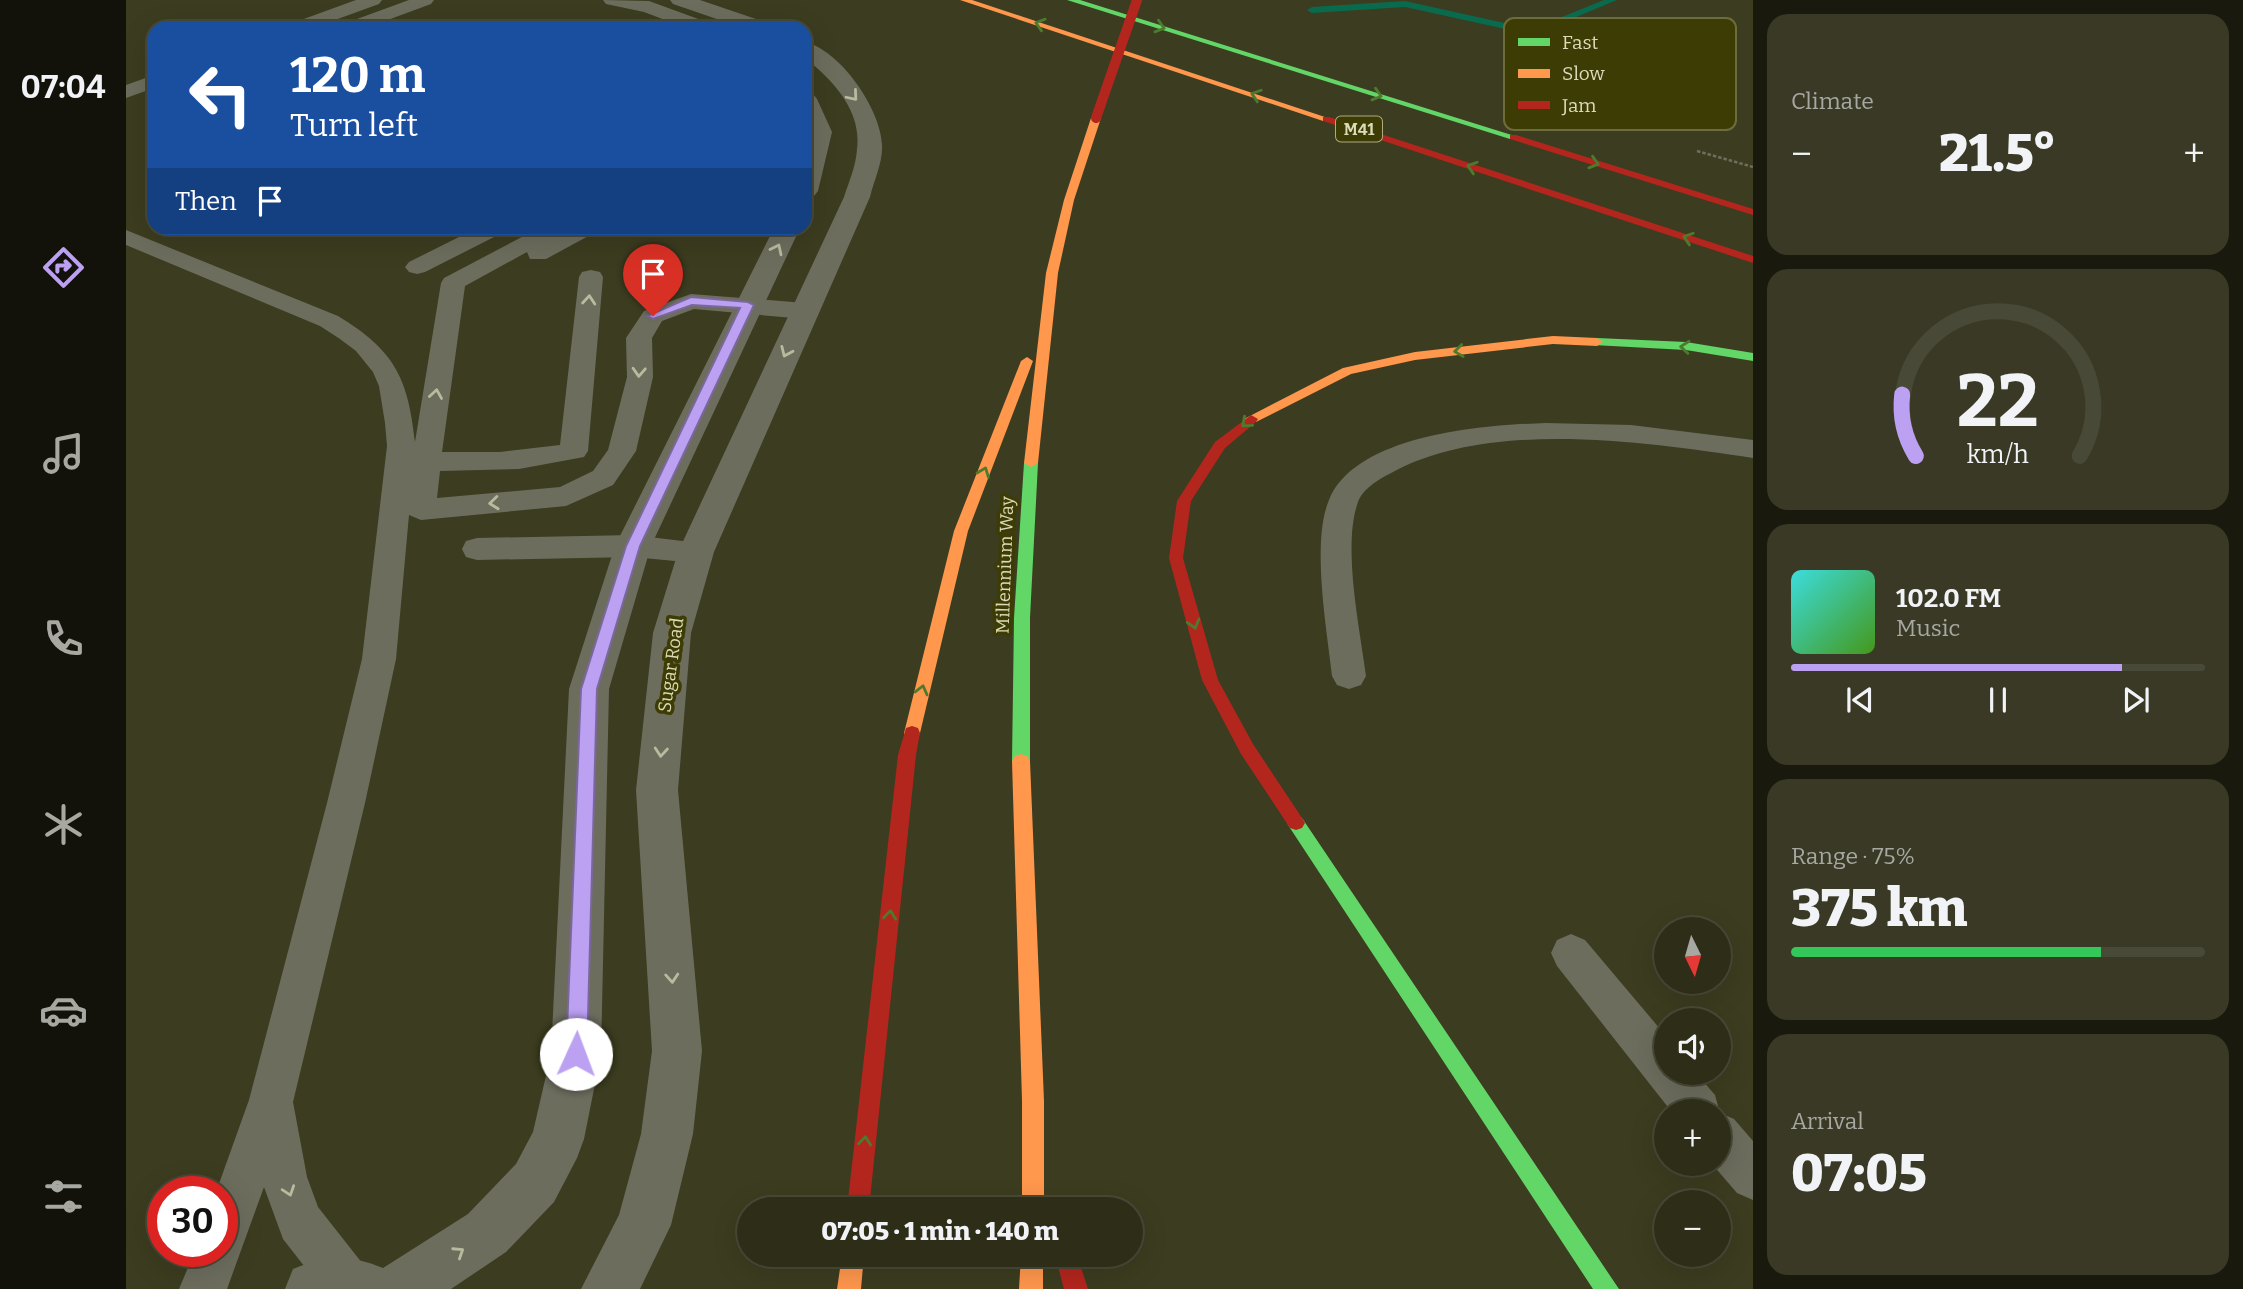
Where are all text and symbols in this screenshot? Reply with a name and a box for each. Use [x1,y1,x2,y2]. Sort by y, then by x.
one-way arrow [1035,18,1047,32]
one-way arrow [1154,18,1166,33]
legend [1504,18,1736,130]
text: Fast [1562,31,1599,54]
text: 120 m [290,46,425,105]
icon: left [175,49,266,140]
text: Slow [1562,62,1605,85]
text: 07:04 [21,68,105,106]
one-way arrow [1371,86,1383,101]
text: Climate [1791,87,1874,115]
one-way arrow [845,88,857,101]
one-way arrow [1251,89,1263,103]
text: Jam [1561,94,1596,117]
text: Turn left [290,106,418,144]
road number: M41 [1336,116,1382,141]
text: 21.5° [1939,122,2056,185]
text: − [1791,131,1812,177]
text: + [2183,131,2205,177]
one-way arrow [1588,154,1600,169]
one-way arrow [1467,161,1479,175]
icon: arrive [251,182,289,220]
text: Then [175,186,237,217]
one-way arrow [1683,232,1695,246]
icon: directions [39,243,88,292]
pin [623,244,683,316]
one-way arrow [768,244,782,256]
icon: arrive [634,255,672,293]
one-way arrow [581,294,596,305]
one-way arrow [1680,340,1691,355]
one-way arrow [1453,344,1465,359]
one-way arrow [781,345,795,357]
text: 22 [1957,358,2039,445]
one-way arrow [631,366,646,377]
one-way arrow [428,388,443,400]
one-way arrow [1241,415,1254,427]
icon: music [39,429,88,478]
text: km/h [1967,439,2029,469]
one-way arrow [975,466,989,478]
one-way arrow [489,495,500,510]
street label: Millennium Way [992,495,1018,634]
text: 102.0 FM [1896,583,2001,614]
icon: phone [39,614,88,663]
text: Music [1896,614,1960,642]
street label: Sugar Road [653,616,689,714]
one-way arrow [1186,618,1201,630]
icon: previous [1841,681,1879,719]
icon: pause [1979,681,2017,719]
icon: next [2117,681,2155,719]
one-way arrow [914,685,929,697]
one-way arrow [654,746,669,757]
icon: climate [39,800,88,849]
text: Range · 75% [1791,842,1915,870]
text: 375 km [1791,877,1968,940]
one-way arrow [882,909,897,921]
north arrow [1654,917,1731,994]
map controls [1654,917,1731,1267]
one-way arrow [664,973,679,984]
icon: car [39,986,88,1035]
button: sound [1654,1008,1731,1085]
position arrow [539,1017,613,1091]
button: + [1654,1099,1731,1176]
text: Arrival [1791,1107,1864,1135]
one-way arrow [857,1136,872,1147]
text: 07:05 [1791,1142,1927,1205]
icon: filters [39,1172,88,1221]
speed limit sign: 30 [147,1176,238,1267]
one-way arrow [281,1185,295,1197]
button: − [1654,1190,1731,1267]
text: 07:05 · 1 min · 140 m [821,1216,1059,1247]
one-way arrow [451,1247,464,1260]

